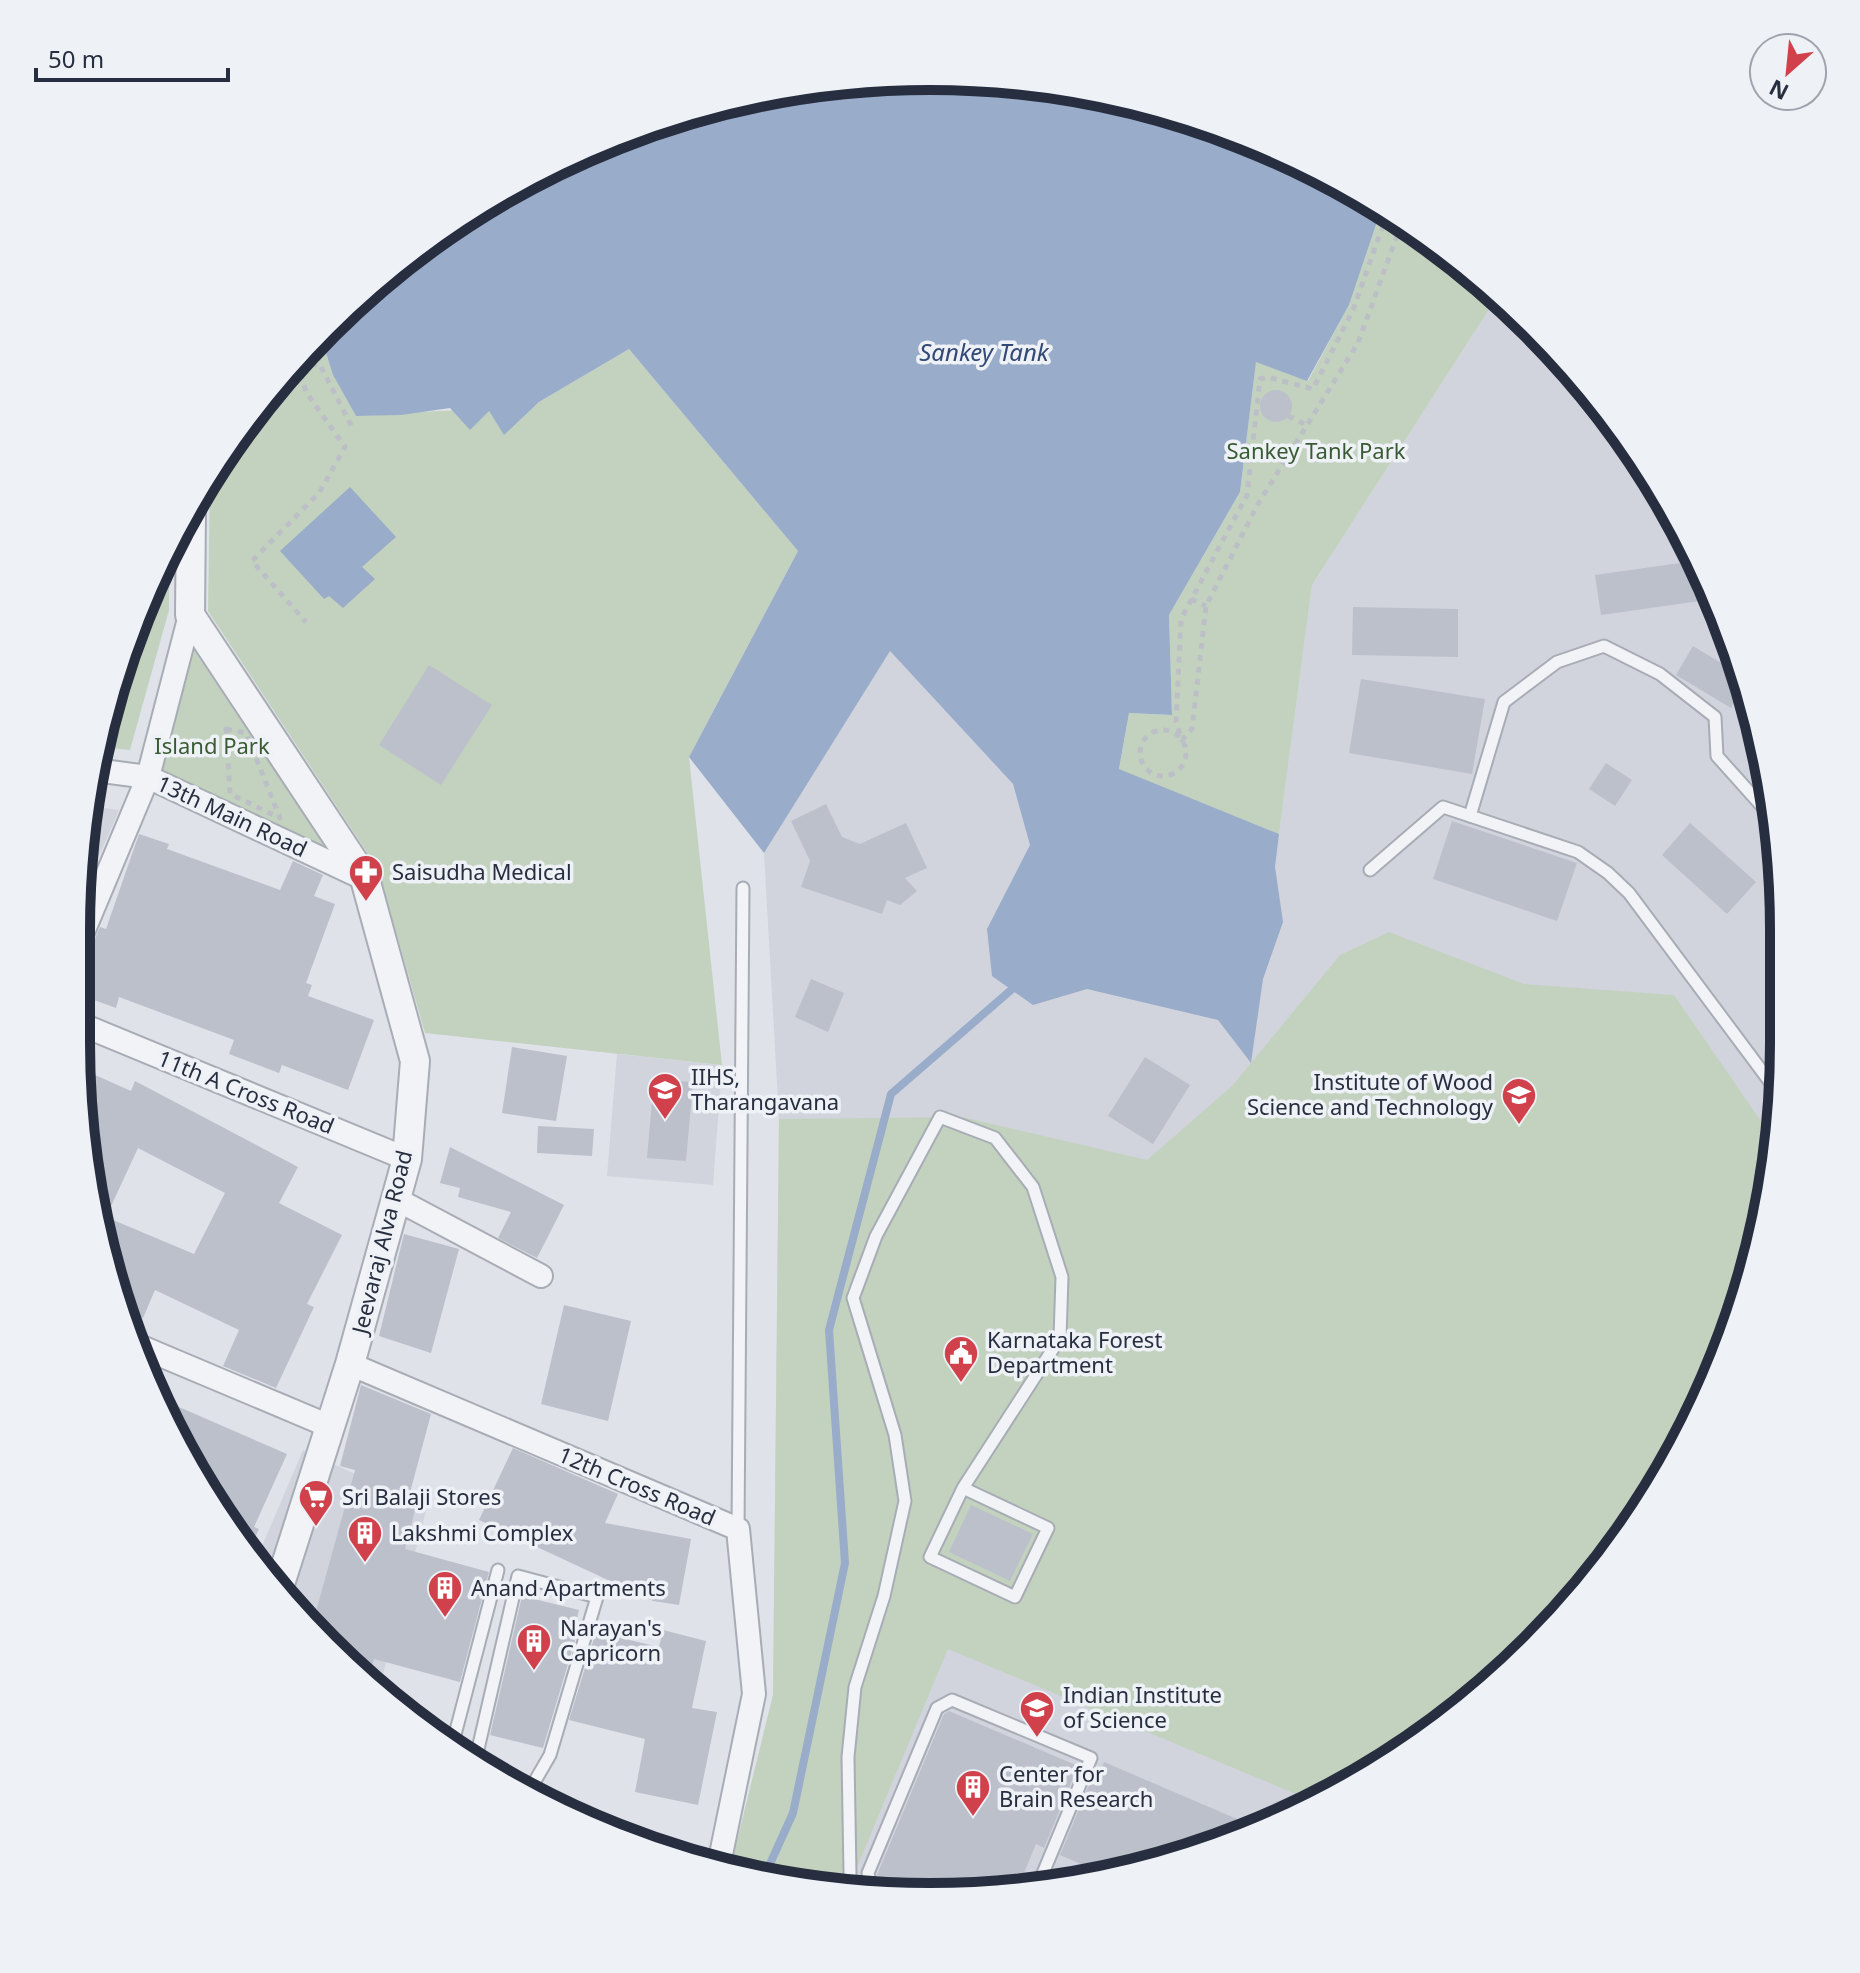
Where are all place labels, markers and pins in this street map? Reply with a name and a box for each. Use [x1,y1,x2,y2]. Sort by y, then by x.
pharmacy icon: Saisudha Medical [347,853,385,903]
place label: Saisudha Medical [392,856,572,886]
place label: IIHS, Tharangavana [691,1061,839,1116]
place label: Institute of Wood Science and Technology [1247,1066,1494,1121]
school or university icon: IIHS, Tharangavana [646,1071,684,1121]
school or university icon: Institute of Wood Science and Technology [1500,1076,1538,1126]
place label: Karnataka Forest Department [987,1324,1162,1379]
public building icon: Karnataka Forest Department [942,1334,980,1384]
supermarket icon: Sri Balaji Stores [297,1478,335,1528]
place label: Sri Balaji Stores [342,1481,501,1511]
building icon: Lakshmi Complex [346,1514,384,1564]
place label: Lakshmi Complex [391,1517,574,1547]
building icon: Anand Apartments [426,1569,464,1619]
place label: Anand Apartments [471,1572,666,1602]
place label: Narayan's Capricorn [560,1612,662,1667]
building icon: Narayan's Capricorn [515,1622,553,1672]
place label: Indian Institute of Science [1063,1679,1222,1734]
school or university icon: Indian Institute of Science [1018,1689,1056,1739]
place label: Center for Brain Research [999,1758,1153,1813]
building icon: Center for Brain Research [954,1768,992,1818]

